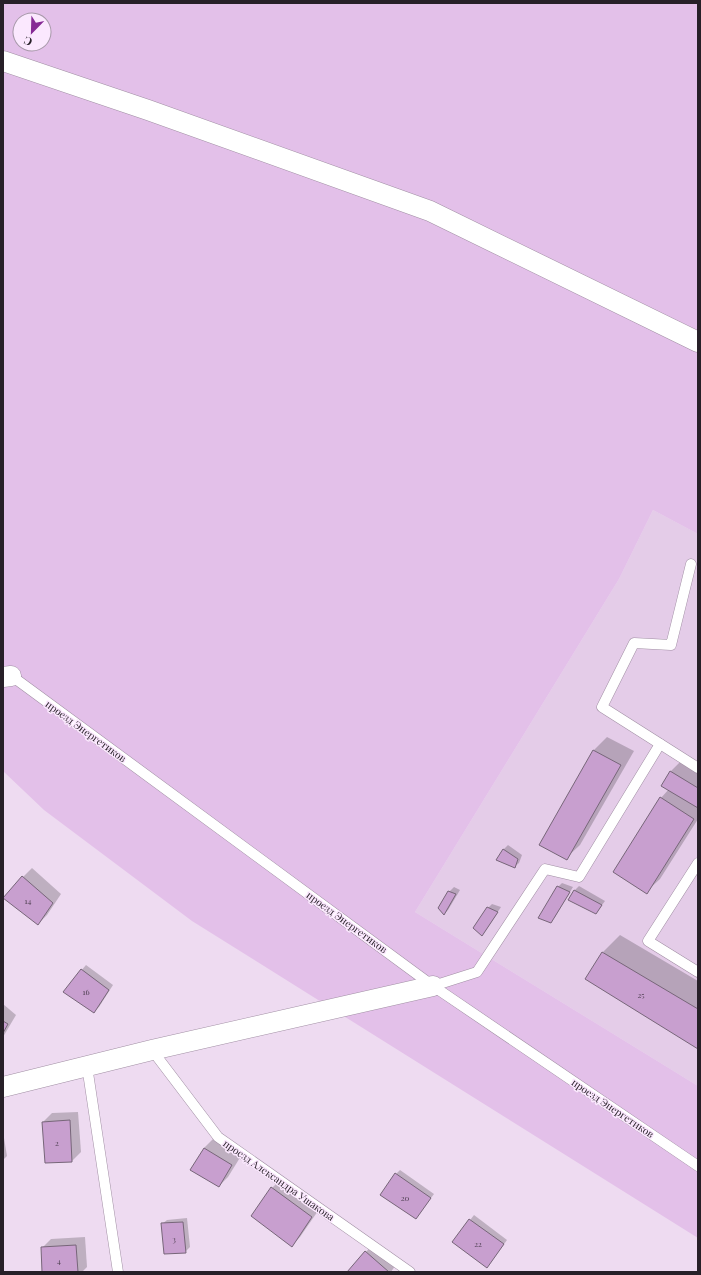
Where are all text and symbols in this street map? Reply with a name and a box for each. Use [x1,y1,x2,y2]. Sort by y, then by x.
north arrow [12,12,52,52]
text: С [21,33,34,50]
street label: проезд Энергетиков [43,697,130,765]
street label: проезд Энергетиков [304,888,391,956]
house number: 14 [25,895,31,906]
house number: 16 [82,986,90,997]
house number: 25 [637,989,645,1000]
street label: проезд Энергетиков [569,1075,657,1141]
street label: проезд Александра Ушакова [221,1136,337,1224]
house number: 2 [55,1137,59,1148]
house number: 20 [401,1192,410,1203]
house number: 3 [172,1233,176,1244]
house number: 22 [474,1238,482,1249]
house number: 4 [57,1255,61,1266]

